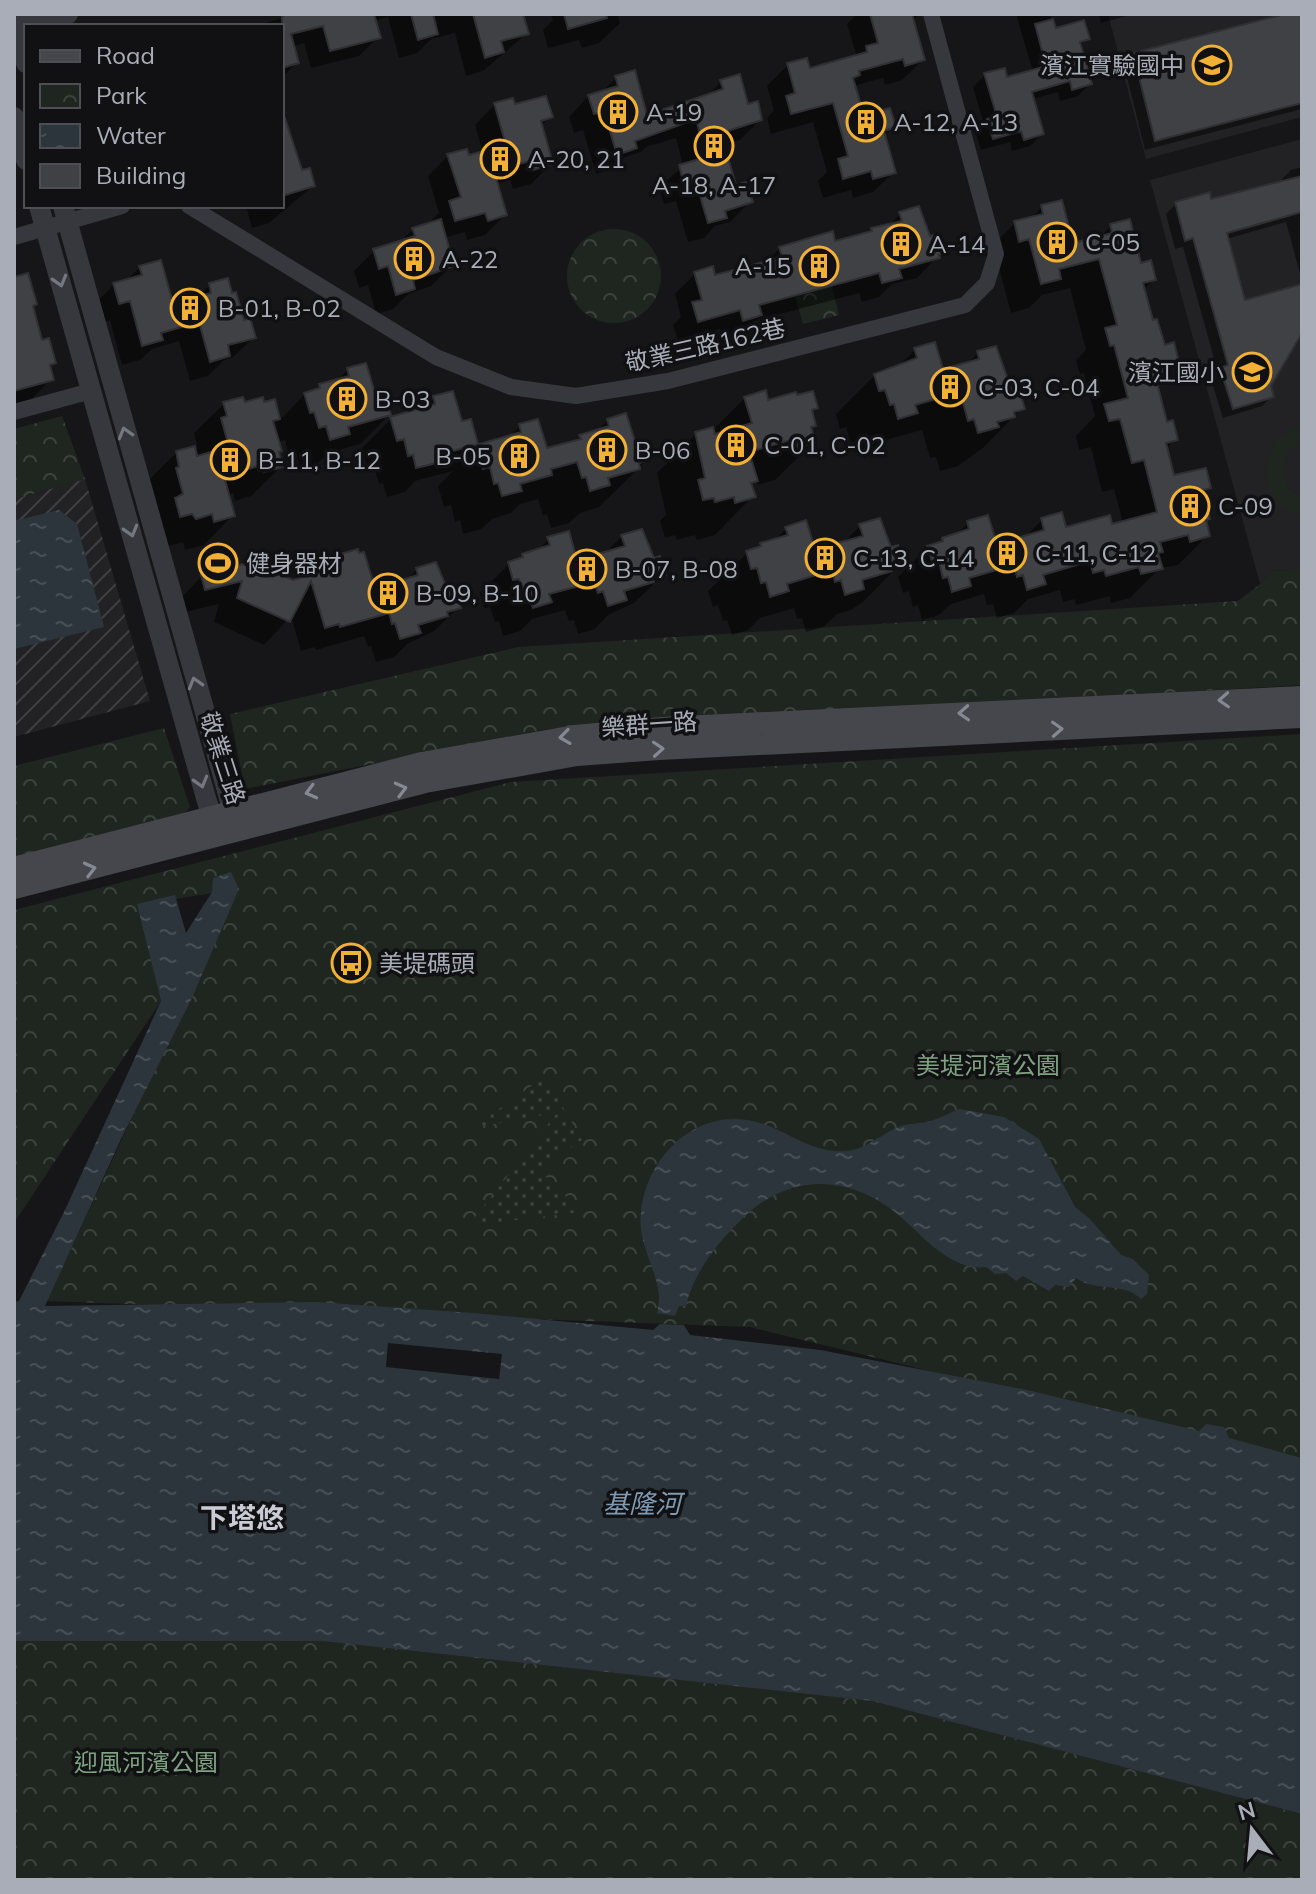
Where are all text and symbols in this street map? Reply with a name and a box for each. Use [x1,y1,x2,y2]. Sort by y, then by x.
legend [24,24,284,208]
text: Road [96,40,155,70]
school or university icon: 濱江實驗國中 [1191,44,1233,86]
place label: 濱江實驗國中 [1040,50,1184,80]
text: Park [96,80,147,110]
building icon: A-19 [597,91,639,133]
place label: A-19 [646,97,702,127]
building icon: A-12, A-13 [845,101,887,143]
place label: A-12, A-13 [894,107,1018,137]
text: Water [96,120,166,150]
building icon: A-18, A-17 [693,125,735,167]
building icon: A-20, 21 [479,138,521,180]
place label: A-20, 21 [528,144,625,174]
text: Building [96,160,186,190]
place label: A-18, A-17 [652,170,776,200]
building icon: C-05 [1036,221,1078,263]
building icon: A-14 [880,223,922,265]
place label: C-05 [1085,227,1140,257]
place label: A-14 [929,229,985,259]
building icon: A-22 [393,238,435,280]
place label: A-22 [442,244,498,274]
building icon: A-15 [798,245,840,287]
place label: A-15 [735,251,791,281]
one-way arrow [51,274,68,288]
building icon: B-01, B-02 [169,287,211,329]
place label: B-01, B-02 [218,293,341,323]
street label: 敬業三路162巷 [622,312,788,378]
school or university icon: 濱江國小 [1231,351,1273,393]
place label: 濱江國小 [1128,357,1224,387]
building icon: C-03, C-04 [929,366,971,408]
place label: C-03, C-04 [978,372,1099,402]
building icon: B-03 [326,378,368,420]
place label: B-03 [375,384,430,414]
building icon: C-01, C-02 [715,424,757,466]
one-way arrow [118,426,135,440]
building icon: B-06 [586,429,628,471]
place label: C-01, C-02 [764,430,885,460]
building icon: B-05 [498,435,540,477]
place label: B-06 [635,435,690,465]
building icon: B-11, B-12 [209,439,251,481]
place label: B-05 [436,441,491,471]
place label: B-11, B-12 [258,445,381,475]
building icon: C-09 [1169,485,1211,527]
place label: C-09 [1218,491,1273,521]
one-way arrow [121,524,138,538]
building icon: C-11, C-12 [986,532,1028,574]
building icon: C-13, C-14 [804,537,846,579]
place label: C-11, C-12 [1035,538,1156,568]
sports icon: 健身器材 [197,542,239,584]
place label: C-13, C-14 [853,543,974,573]
place label: 健身器材 [246,548,342,578]
building icon: B-07, B-08 [566,548,608,590]
place label: B-07, B-08 [615,554,738,584]
building icon: B-09, B-10 [367,572,409,614]
place label: B-09, B-10 [416,578,539,608]
one-way arrow [188,677,204,691]
one-way arrow [1217,692,1230,709]
one-way arrow [957,705,970,722]
street label: 樂群一路 [600,706,698,742]
street label: 敬業三路 [194,708,252,808]
one-way arrow [1051,721,1064,738]
one-way arrow [558,728,572,745]
one-way arrow [652,741,665,758]
one-way arrow [192,774,208,788]
one-way arrow [394,781,408,798]
one-way arrow [305,782,319,799]
one-way arrow [82,861,96,878]
bus stop icon: 美堤碼頭 [330,942,372,984]
place label: 美堤碼頭 [379,948,475,978]
park label: 美堤河濱公園 [916,1050,1060,1080]
water label: 基隆河 [603,1487,686,1520]
district label: 下塔悠 [200,1500,284,1535]
park label: 迎風河濱公園 [74,1747,218,1777]
north arrow [1212,1790,1292,1870]
text: N [1235,1795,1258,1827]

